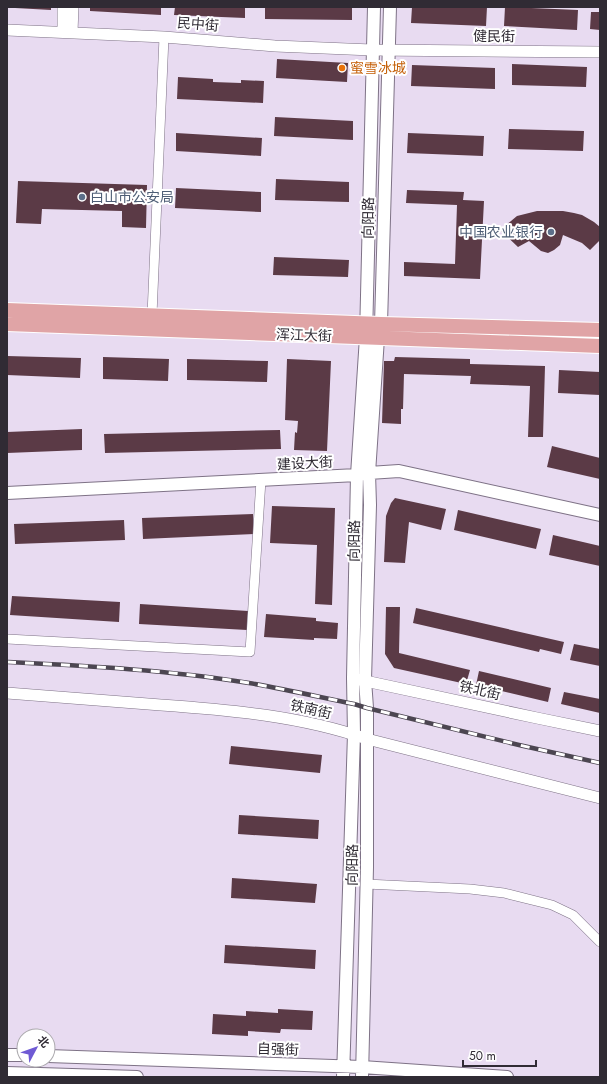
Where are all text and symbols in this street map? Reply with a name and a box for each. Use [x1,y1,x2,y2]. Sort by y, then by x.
street label: 民中街 [176,12,220,36]
street label: 健民街 [473,26,515,46]
place label: 蜜雪冰城 [350,58,406,78]
marker: 蜜雪冰城 [337,63,347,73]
place label: 白山市公安局 [90,187,174,207]
marker: 白山市公安局 [77,192,87,202]
street label: 向阳路 [358,197,378,239]
place label: 中国农业银行 [459,222,543,242]
marker: 中国农业银行 [546,227,556,237]
street label: 浑江大街 [276,324,332,346]
street label: 建设大街 [277,452,333,474]
street label: 向阳路 [344,520,364,562]
street label: 铁北街 [457,676,503,704]
street label: 铁南街 [288,695,334,723]
street label: 向阳路 [342,844,362,886]
north arrow [16,1028,56,1068]
text: 北 [34,1032,53,1051]
street label: 自强街 [257,1038,299,1060]
scale bar [463,1042,536,1068]
text: 50 m [469,1047,496,1065]

